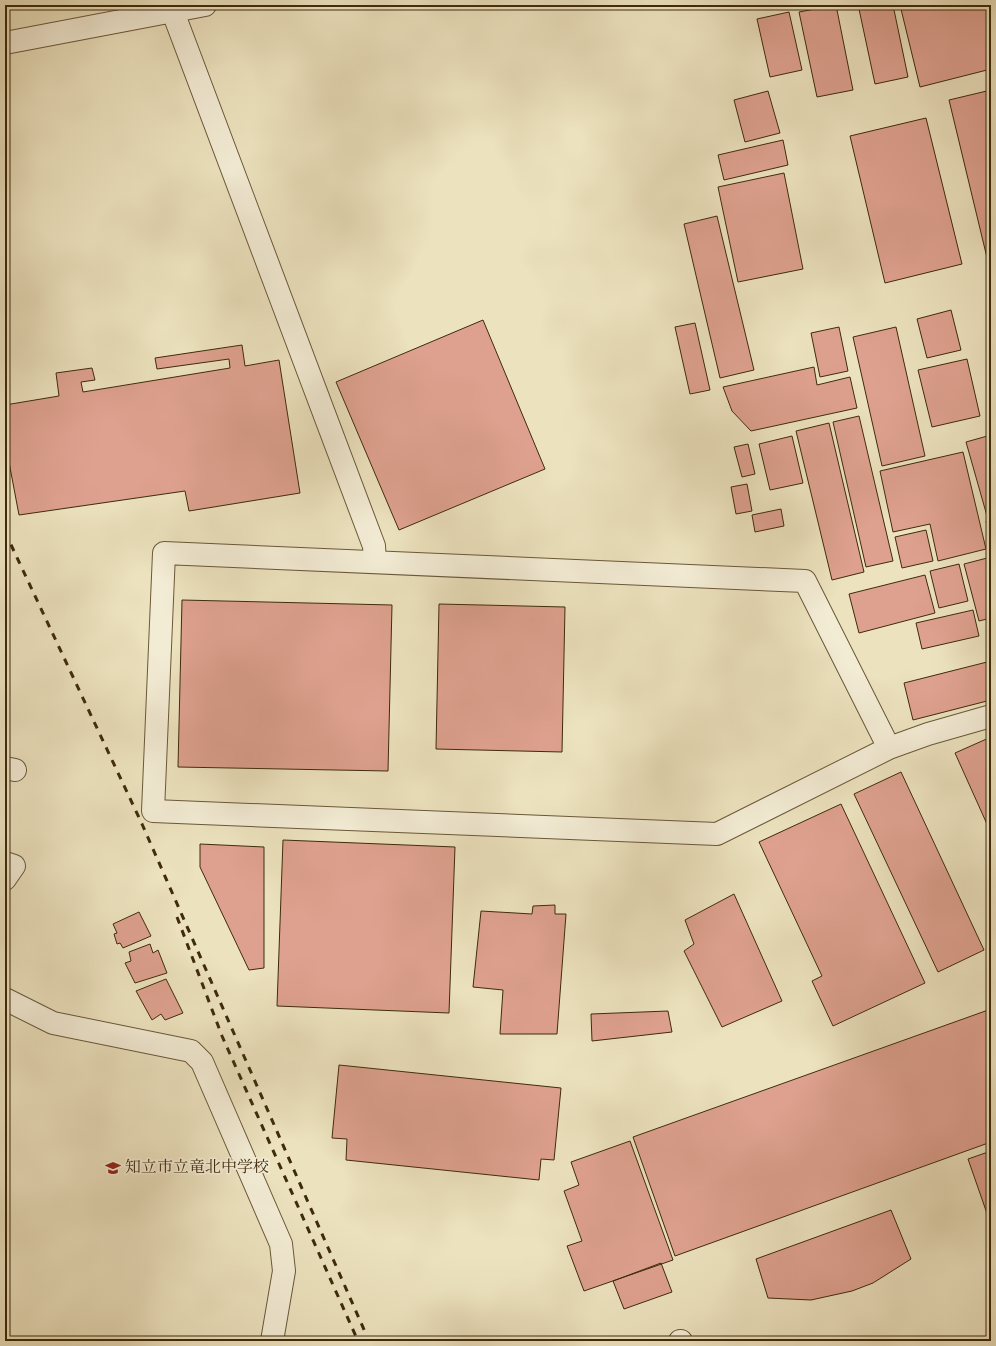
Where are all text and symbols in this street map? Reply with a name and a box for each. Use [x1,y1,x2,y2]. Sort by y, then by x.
place label: 知立市立竜北中学校 [125,1157,269,1179]
school or university icon: 知立市立竜北中学校 [104,1159,122,1177]

